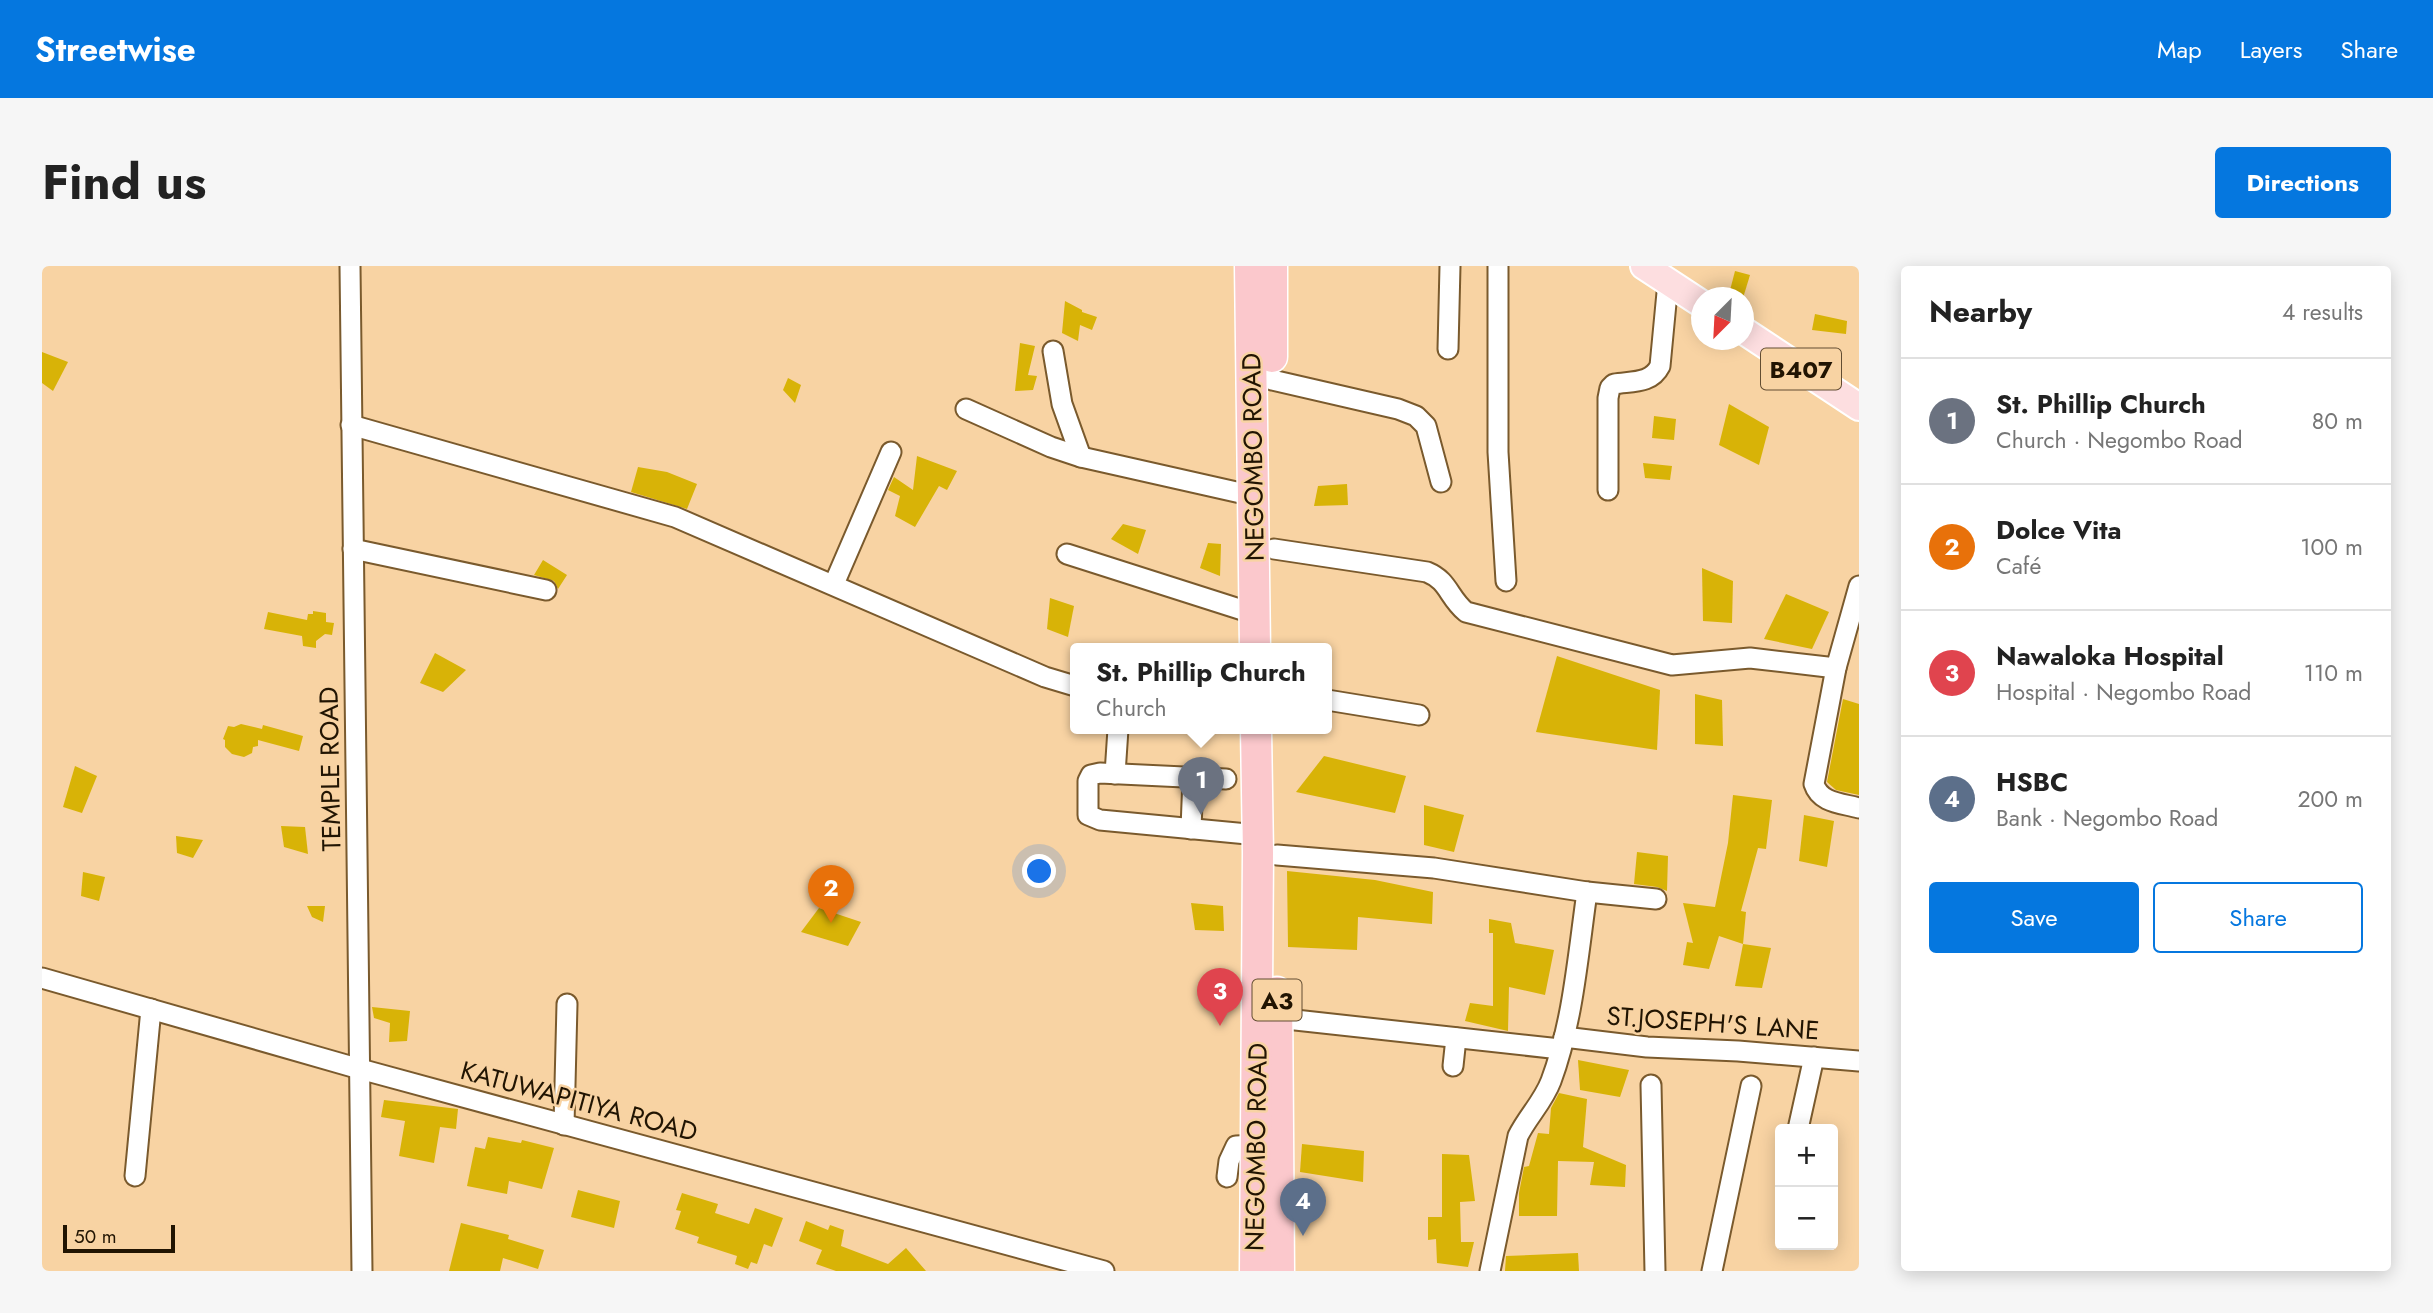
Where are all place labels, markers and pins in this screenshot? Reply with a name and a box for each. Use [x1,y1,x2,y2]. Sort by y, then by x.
pin: 1 [1178,757,1224,815]
pin: 2 [808,865,854,923]
pin: 3 [1197,968,1243,1026]
pin: 4 [1280,1178,1326,1236]

